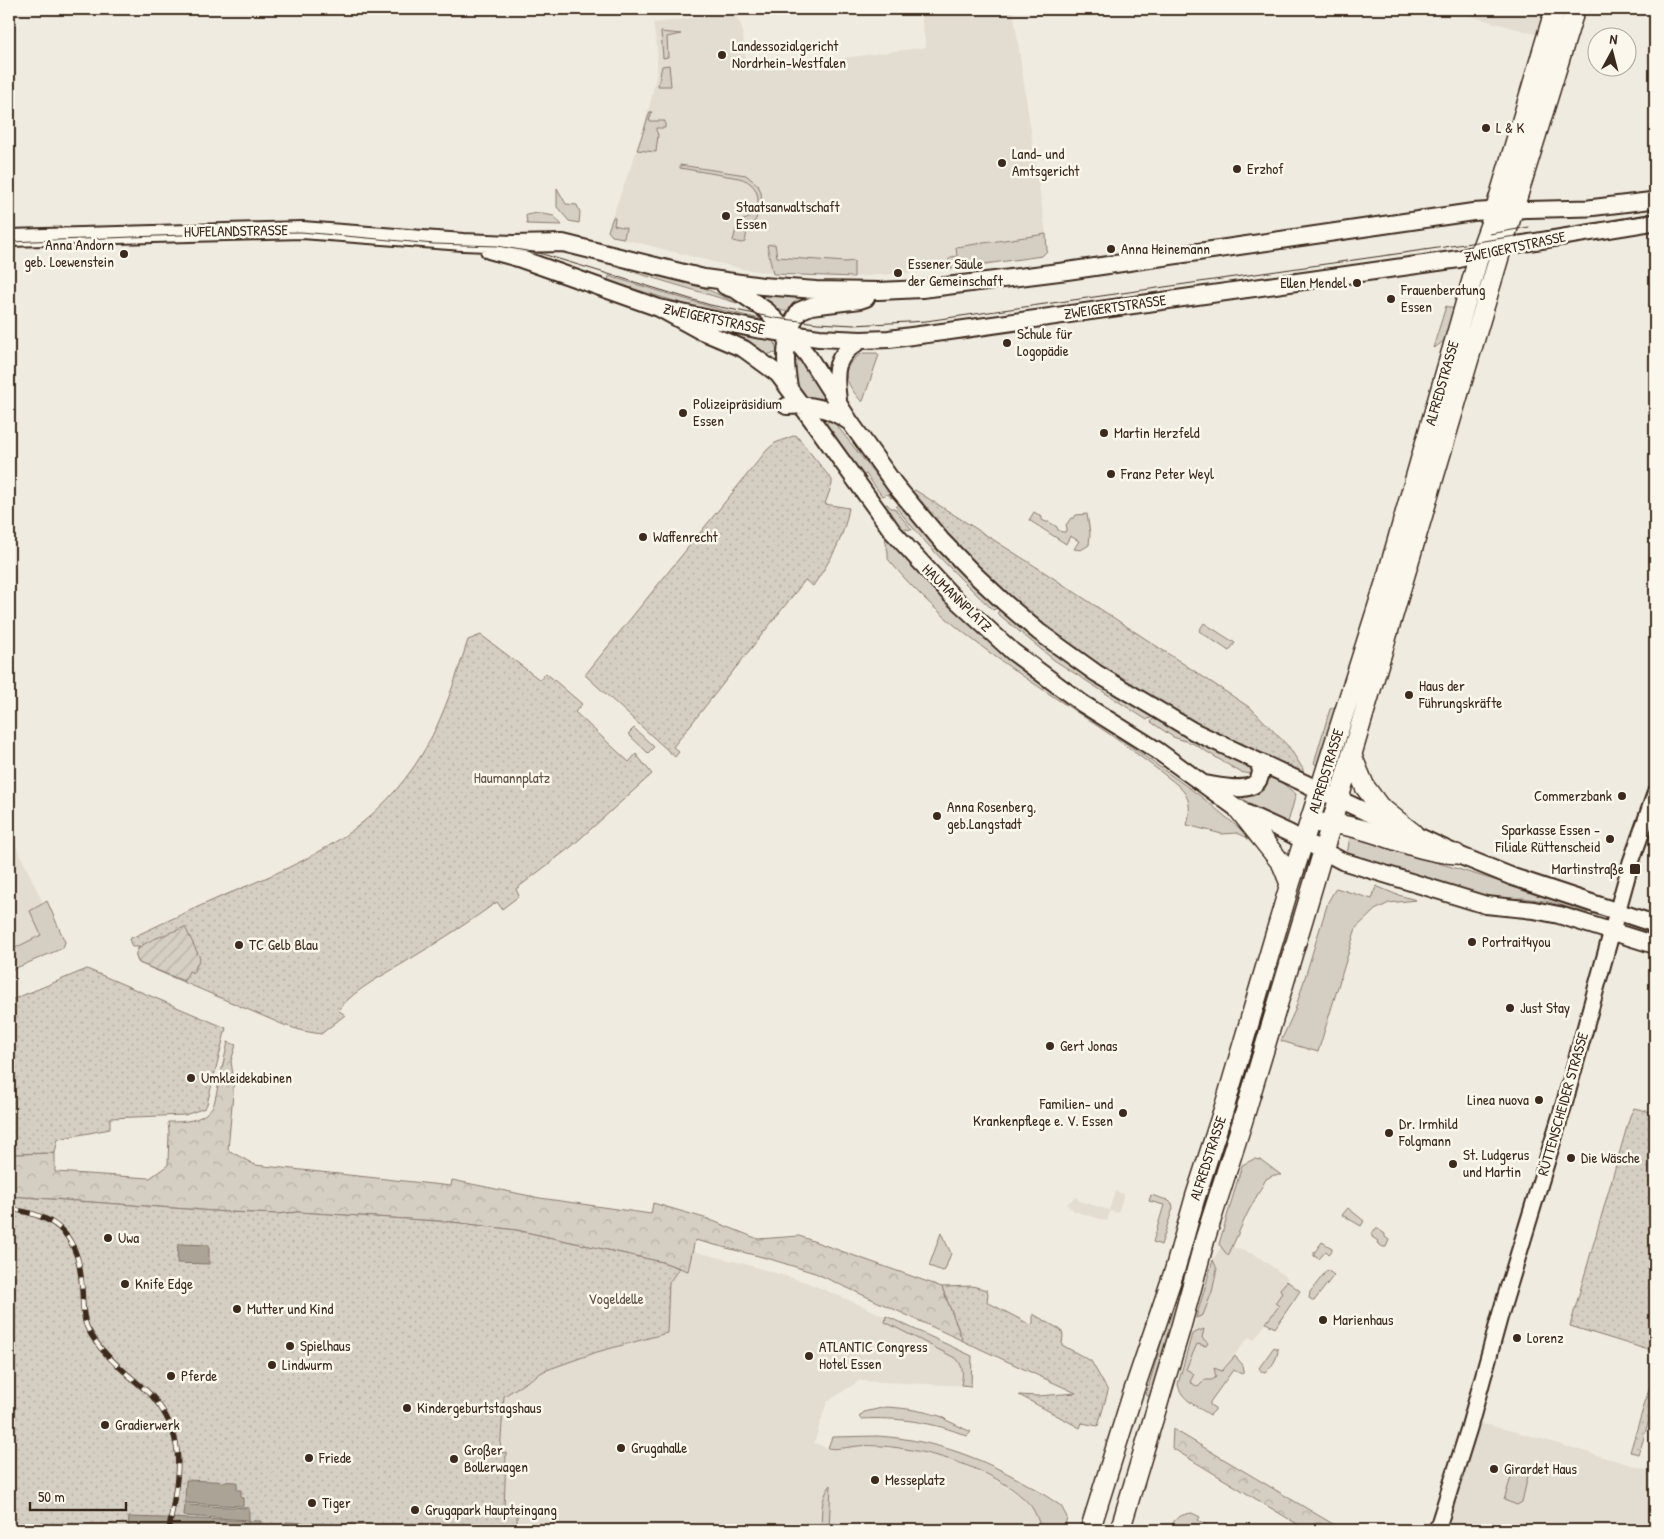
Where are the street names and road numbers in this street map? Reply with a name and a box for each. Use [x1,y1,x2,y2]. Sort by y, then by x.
street label: HUFELANDSTRASSE [184,219,289,242]
street label: ZWEIGERTSTRASSE [1462,225,1568,268]
street label: ZWEIGERTSTRASSE [1062,289,1168,324]
street label: ZWEIGERTSTRASSE [661,298,767,340]
street label: ALFREDSTRASSE [1419,338,1464,428]
street label: HAUMANNPLATZ [918,559,997,637]
street label: ALFREDSTRASSE [1303,726,1348,816]
street label: RÜTTENSCHEIDER STRASSE [1532,1029,1593,1178]
street label: ALFREDSTRASSE [1184,1113,1231,1203]

